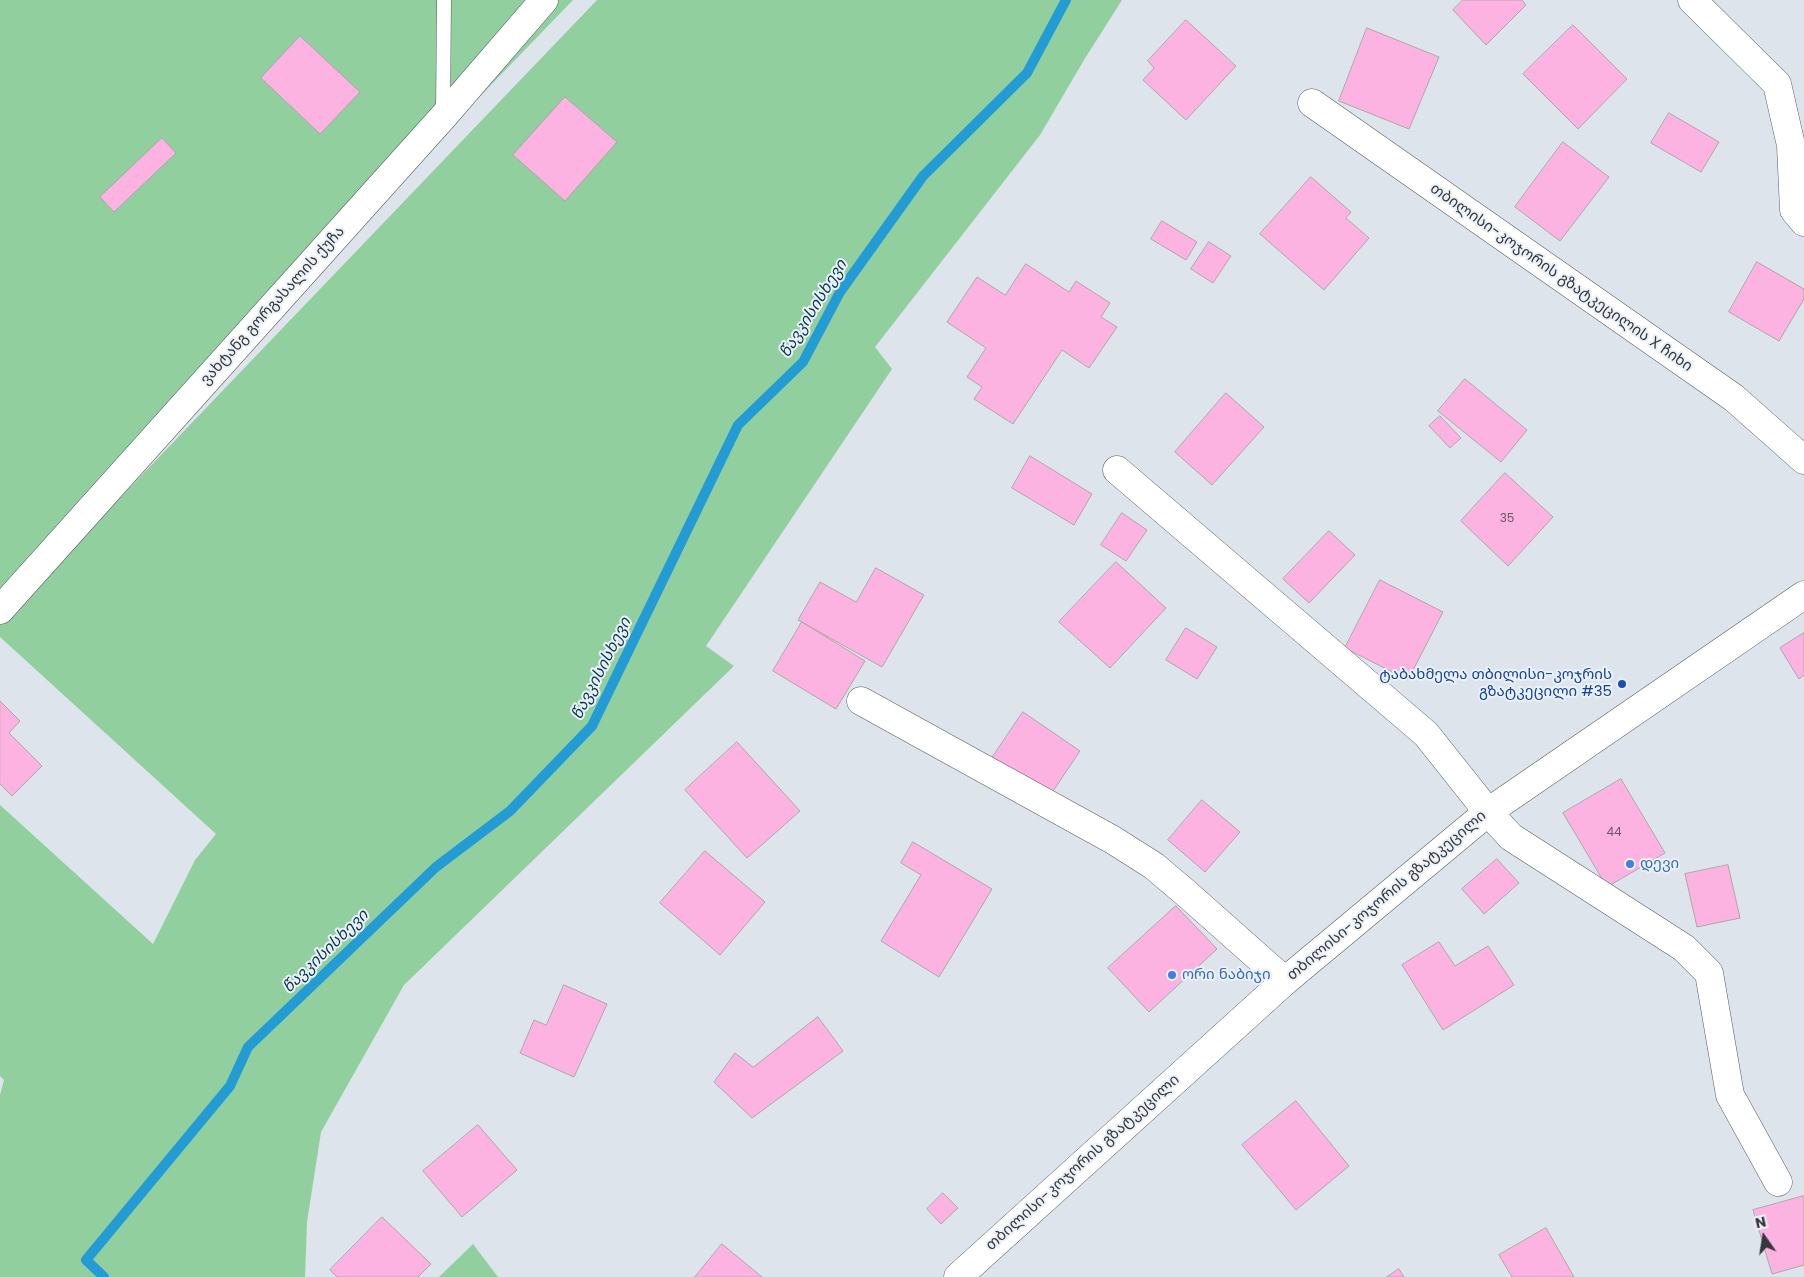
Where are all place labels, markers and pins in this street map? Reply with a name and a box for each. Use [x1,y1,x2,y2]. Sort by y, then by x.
place label: ტაბახმელა თბილისი-კოჯრის გზატკეცილი #35 [1379,666,1612,701]
marker: ტაბახმელა თბილისი-კოჯრის გზატკეცილი #35 [1616,678,1628,690]
place label: დევი [1640,855,1679,873]
marker: დევი [1624,858,1636,870]
place label: ორი ნაბიჯი [1182,966,1271,984]
marker: ორი ნაბიჯი [1166,969,1178,981]

